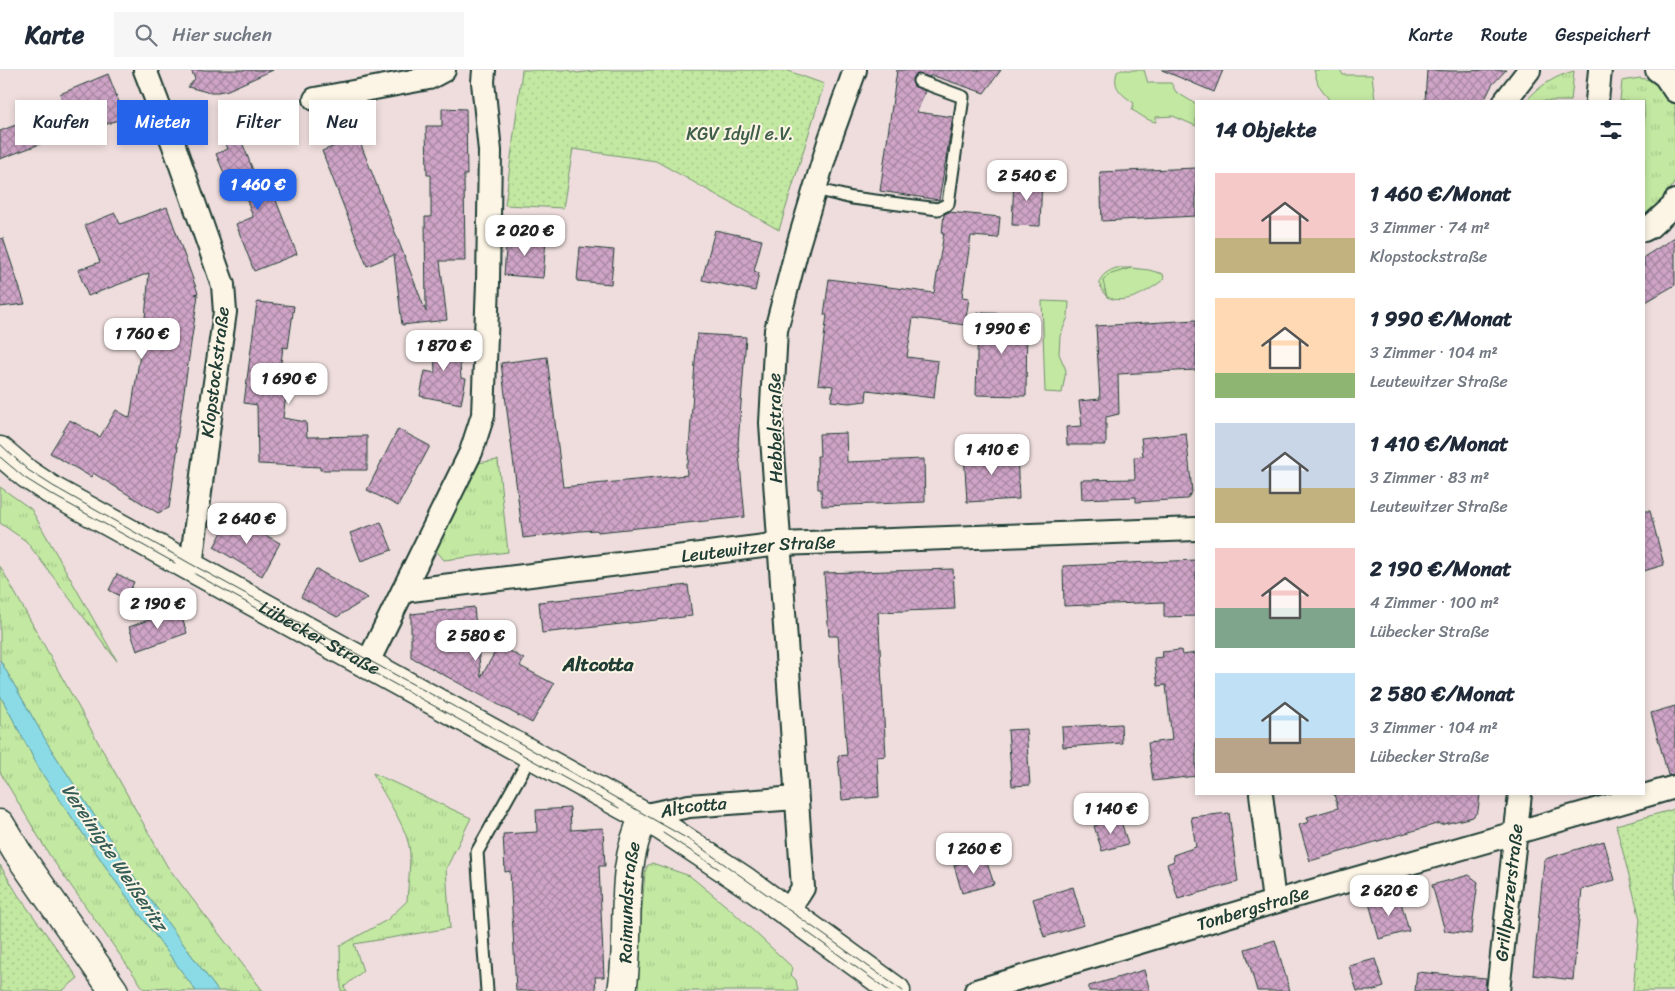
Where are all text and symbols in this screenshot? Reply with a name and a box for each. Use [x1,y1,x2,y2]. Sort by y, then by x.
search box [114,12,464,57]
text: Karte [25,14,84,56]
text: Hier suchen [172,18,272,51]
text: Karte [1408,19,1453,51]
text: Route [1481,19,1527,51]
text: Gespeichert [1555,19,1650,51]
icon: search [132,21,160,49]
chip: Kaufen [15,100,107,145]
chip: Mieten [117,100,208,145]
chip: Filter [218,100,299,145]
chip: Neu [309,100,376,145]
text: 14 Objekte [1215,111,1316,149]
icon: filters [1597,116,1625,144]
park label: KGV Idyll e.V. [686,118,794,150]
pin: 2 540 € [981,160,1073,202]
text: 2 540 € [998,161,1056,190]
pin: 1 460 € [212,168,304,211]
text: 1 460 € [230,170,286,199]
text: 1 460 €/Monat [1370,175,1511,213]
icon: home [1255,193,1315,253]
text: 3 Zimmer · 74 m² [1370,213,1490,242]
pin: 2 020 € [479,214,571,257]
text: 2 020 € [496,216,554,245]
text: Klopstockstraße [1370,242,1487,271]
text: 1 990 €/Monat [1370,300,1512,338]
street label: Klopstockstraße [191,305,239,439]
pin: 1 990 € [956,312,1048,355]
text: 1 990 € [974,314,1030,343]
pin: 1 760 € [96,318,188,360]
icon: home [1255,318,1315,378]
text: 1 760 € [115,319,169,348]
pin: 1 870 € [398,330,490,372]
text: 1 870 € [417,331,471,360]
text: 3 Zimmer · 104 m² [1370,338,1498,367]
pin: 1 690 € [243,362,335,405]
text: 1 690 € [262,364,316,393]
text: Leutewitzer Straße [1370,367,1508,396]
street label: Hebbelstraße [758,373,792,483]
text: 1 410 €/Monat [1370,425,1509,463]
pin: 1 410 € [946,434,1038,476]
text: 1 410 € [966,435,1018,464]
icon: home [1255,443,1315,503]
text: 3 Zimmer · 83 m² [1370,463,1489,492]
text: Leutewitzer Straße [1370,492,1508,521]
pin: 2 640 € [201,502,293,545]
text: 2 640 € [218,504,276,533]
street label: Leutewitzer Straße [679,526,836,572]
text: 2 190 €/Monat [1370,550,1511,588]
icon: home [1255,568,1315,628]
pin: 2 190 € [112,588,204,630]
text: 4 Zimmer · 100 m² [1370,588,1499,617]
text: 2 190 € [131,589,185,618]
street label: Lübecker Straße [253,592,386,684]
text: Lübecker Straße [1370,617,1489,646]
pin: 2 580 € [430,620,522,662]
text: 2 580 € [447,621,505,650]
district label: Altcotta [562,648,634,681]
text: 2 580 €/Monat [1370,675,1515,713]
icon: home [1255,693,1315,753]
text: 3 Zimmer · 104 m² [1370,713,1498,742]
text: Lübecker Straße [1370,742,1489,771]
water label: Vereinigte Weißeritz [53,776,178,941]
street label: Altcotta [656,787,729,828]
pin: 1 140 € [1065,792,1157,835]
text: 1 140 € [1085,794,1137,823]
street label: Grillparzerstraße [1485,822,1533,963]
pin: 1 260 € [928,832,1020,875]
text: 1 260 € [947,834,1001,863]
street label: Raimundstraße [609,838,650,964]
pin: 2 620 € [1343,874,1435,917]
text: 2 620 € [1361,876,1417,905]
street label: Tonbergstraße [1193,877,1313,940]

